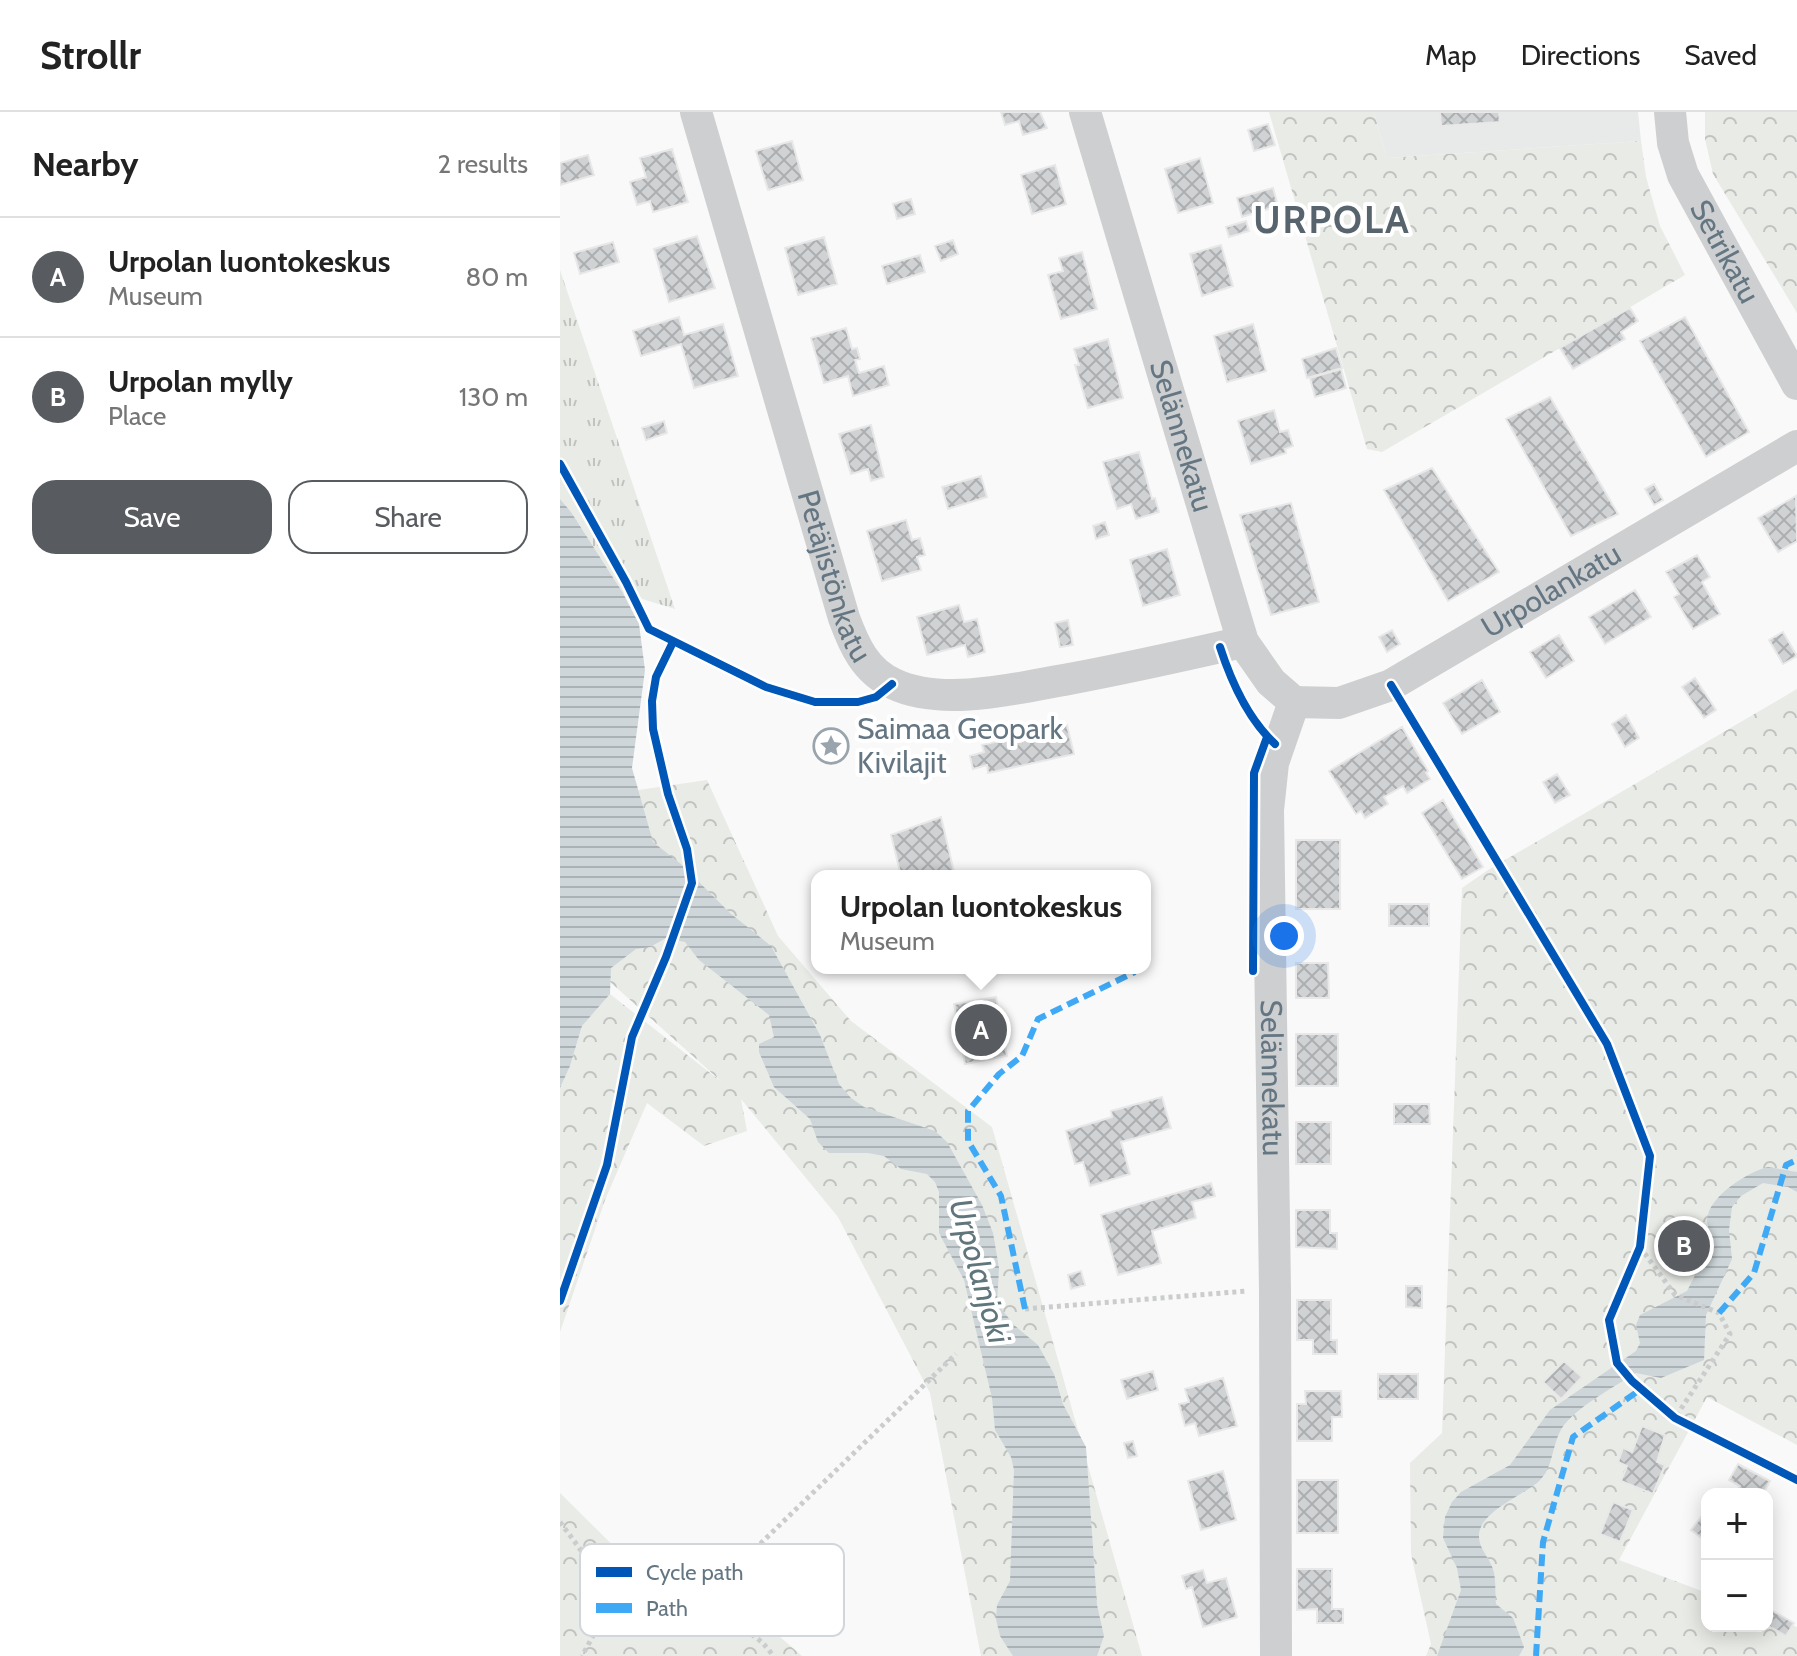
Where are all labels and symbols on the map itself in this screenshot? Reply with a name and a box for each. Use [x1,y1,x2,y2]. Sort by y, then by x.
street label: Setrikatu [1682,193,1768,310]
district label: URPOLA [1253,196,1411,243]
street label: Selännekatu [1142,355,1222,516]
street label: Petäjistönkatu [790,486,880,669]
street label: Urpolankatu [1475,535,1627,646]
place label: Saimaa Geopark Kivilajit [857,710,1064,781]
place icon: Saimaa Geopark Kivilajit [812,727,850,765]
your location [1264,916,1304,956]
street label: Selännekatu [1253,999,1292,1156]
pin: A [955,1000,1007,1060]
water label: Urpolanjoki [941,1194,1020,1349]
pin: B [1658,1216,1710,1276]
legend [580,1544,844,1636]
text: Cycle path [646,1559,744,1586]
text: Path [646,1595,688,1622]

